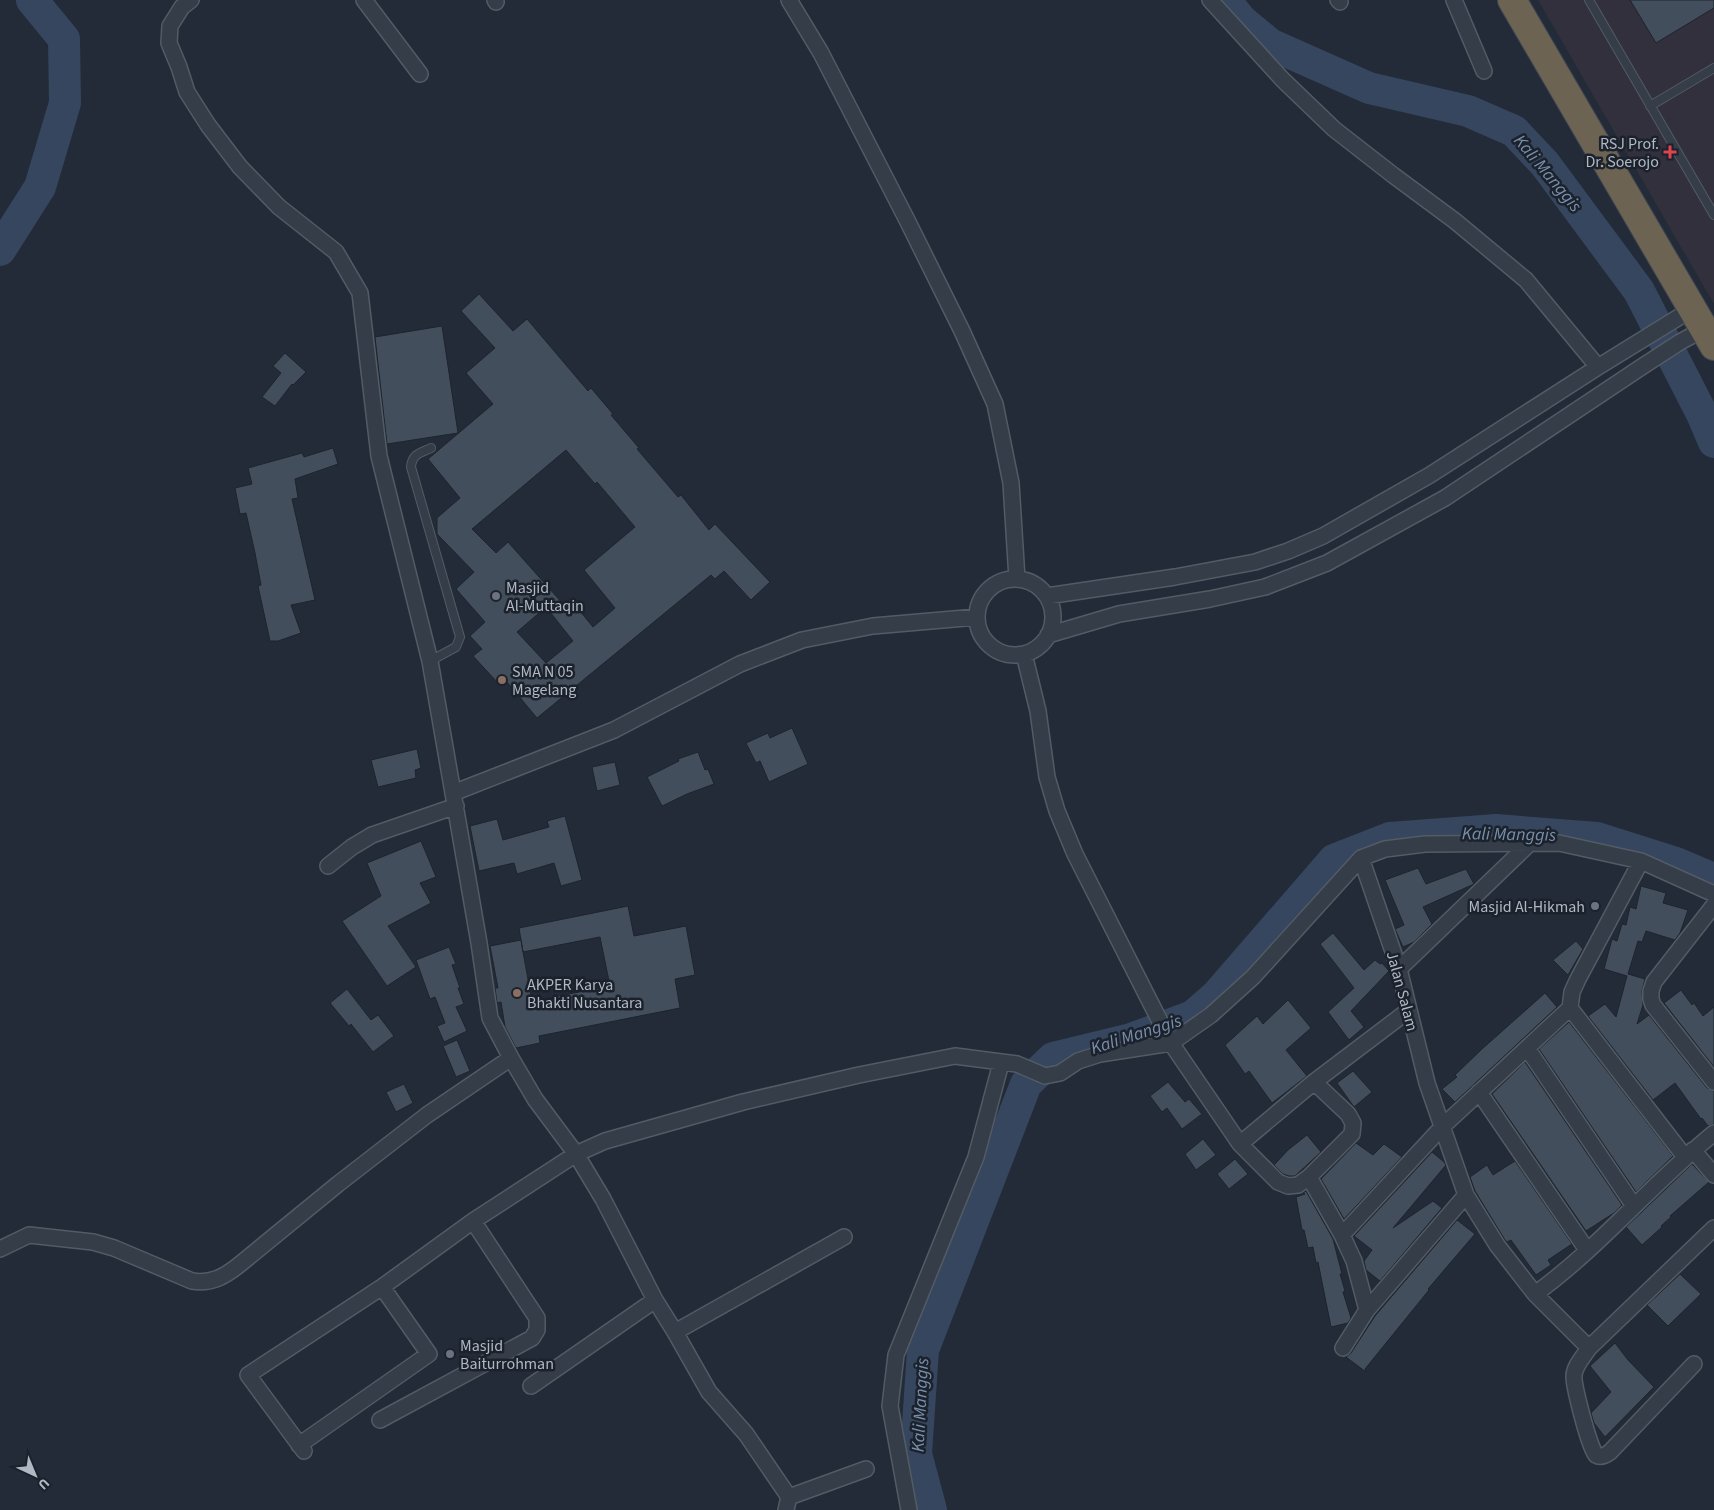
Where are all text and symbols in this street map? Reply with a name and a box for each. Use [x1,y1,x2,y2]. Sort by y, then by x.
water label: Kali Manggis [1508,129,1587,217]
place label: RSJ Prof. Dr. Soerojo [1585,133,1659,173]
marker: RSJ Prof. Dr. Soerojo [1663,145,1677,159]
place label: Masjid Al-Muttaqin [506,577,584,617]
marker: Masjid Al-Muttaqin [490,590,502,602]
place label: SMA N 05 Magelang [512,661,576,701]
marker: SMA N 05 Magelang [496,674,508,686]
water label: Kali Manggis [1462,821,1556,848]
place label: Masjid Al-Hikmah [1469,896,1585,918]
marker: Masjid Al-Hikmah [1589,900,1601,912]
street label: Jalan Salam [1381,949,1423,1034]
place label: AKPER Karya Bhakti Nusantara [527,974,642,1014]
marker: AKPER Karya Bhakti Nusantara [511,987,523,999]
water label: Kali Manggis [1087,1008,1185,1061]
place label: Masjid Baiturrohman [460,1335,554,1375]
marker: Masjid Baiturrohman [444,1348,456,1360]
water label: Kali Manggis [906,1357,935,1453]
north arrow [10,1450,60,1500]
text: U [33,1473,54,1494]

